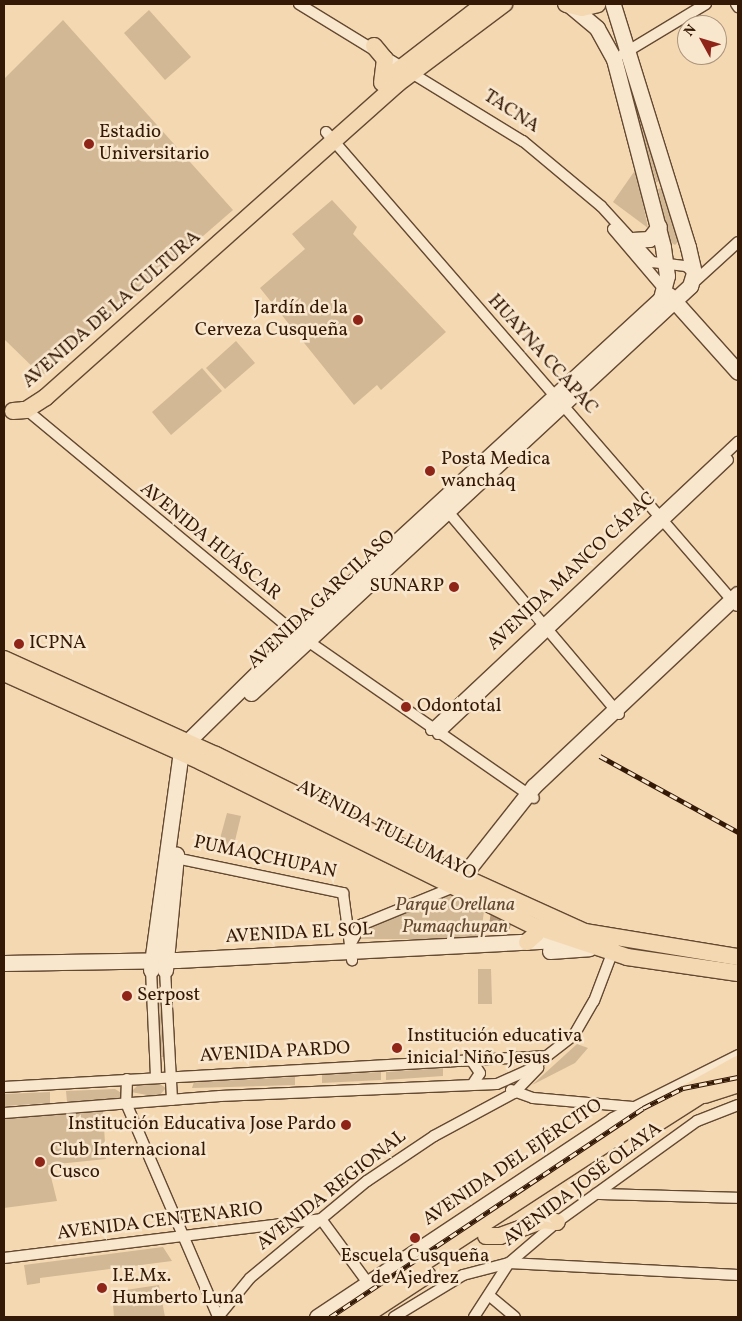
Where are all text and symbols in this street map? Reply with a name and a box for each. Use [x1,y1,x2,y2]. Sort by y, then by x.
north arrow [677,15,727,65]
text: N [680,21,701,41]
street label: TACNA [479,85,543,139]
place label: Estadio Universitario [99,122,209,166]
marker: Estadio Universitario [83,138,95,150]
street label: AVENIDA DE LA CULTURA [18,226,206,394]
street label: HUAYNA CCAPAC [482,290,602,420]
place label: Jardín de la Cerveza Cusqueña [195,298,348,342]
marker: Jardín de la Cerveza Cusqueña [352,314,364,326]
place label: Posta Medica wanchaq [441,449,551,493]
marker: Posta Medica wanchaq [423,464,437,478]
street label: AVENIDA HUÁSCAR [135,478,285,606]
street label: AVENIDA MANCO CÁPAC [483,488,661,656]
street label: AVENIDA GARCILASO [243,526,401,674]
place label: SUNARP [370,576,444,598]
marker: SUNARP [448,581,460,593]
place label: ICPNA [29,633,86,655]
marker: ICPNA [13,638,25,650]
place label: Odontotal [417,696,501,718]
marker: Odontotal [399,700,413,714]
street label: AVENIDA TULLUMAYO [292,776,480,886]
street label: PUMAQCHUPAN [191,832,339,884]
park label: Parque Orellana Pumaqchupan [395,895,515,939]
street label: AVENIDA EL SOL [225,919,373,949]
place label: Serpost [137,985,200,1007]
marker: Serpost [121,990,133,1002]
place label: Institución educativa inicial Niño Jesus [407,1026,582,1070]
street label: AVENIDA PARDO [199,1038,351,1068]
marker: Institución educativa inicial Niño Jesus [391,1042,403,1054]
street label: AVENIDA DEL EJÉRCITO [419,1094,607,1232]
place label: Institución Educativa Jose Pardo [68,1114,336,1136]
street label: AVENIDA JOSÉ OLAYA [499,1118,667,1252]
marker: Institución Educativa Jose Pardo [340,1119,352,1131]
street label: AVENIDA REGIONAL [253,1126,411,1256]
place label: Club Internacional Cusco [50,1140,206,1184]
marker: Club Internacional Cusco [34,1156,46,1168]
street label: AVENIDA CENTENARIO [56,1198,264,1246]
marker: Escuela Cusqueña de Ajedrez [409,1232,421,1244]
place label: Escuela Cusqueña de Ajedrez [341,1246,489,1290]
place label: I.E.Mx. Humberto Luna [112,1266,244,1310]
marker: I.E.Mx. Humberto Luna [96,1282,108,1294]

